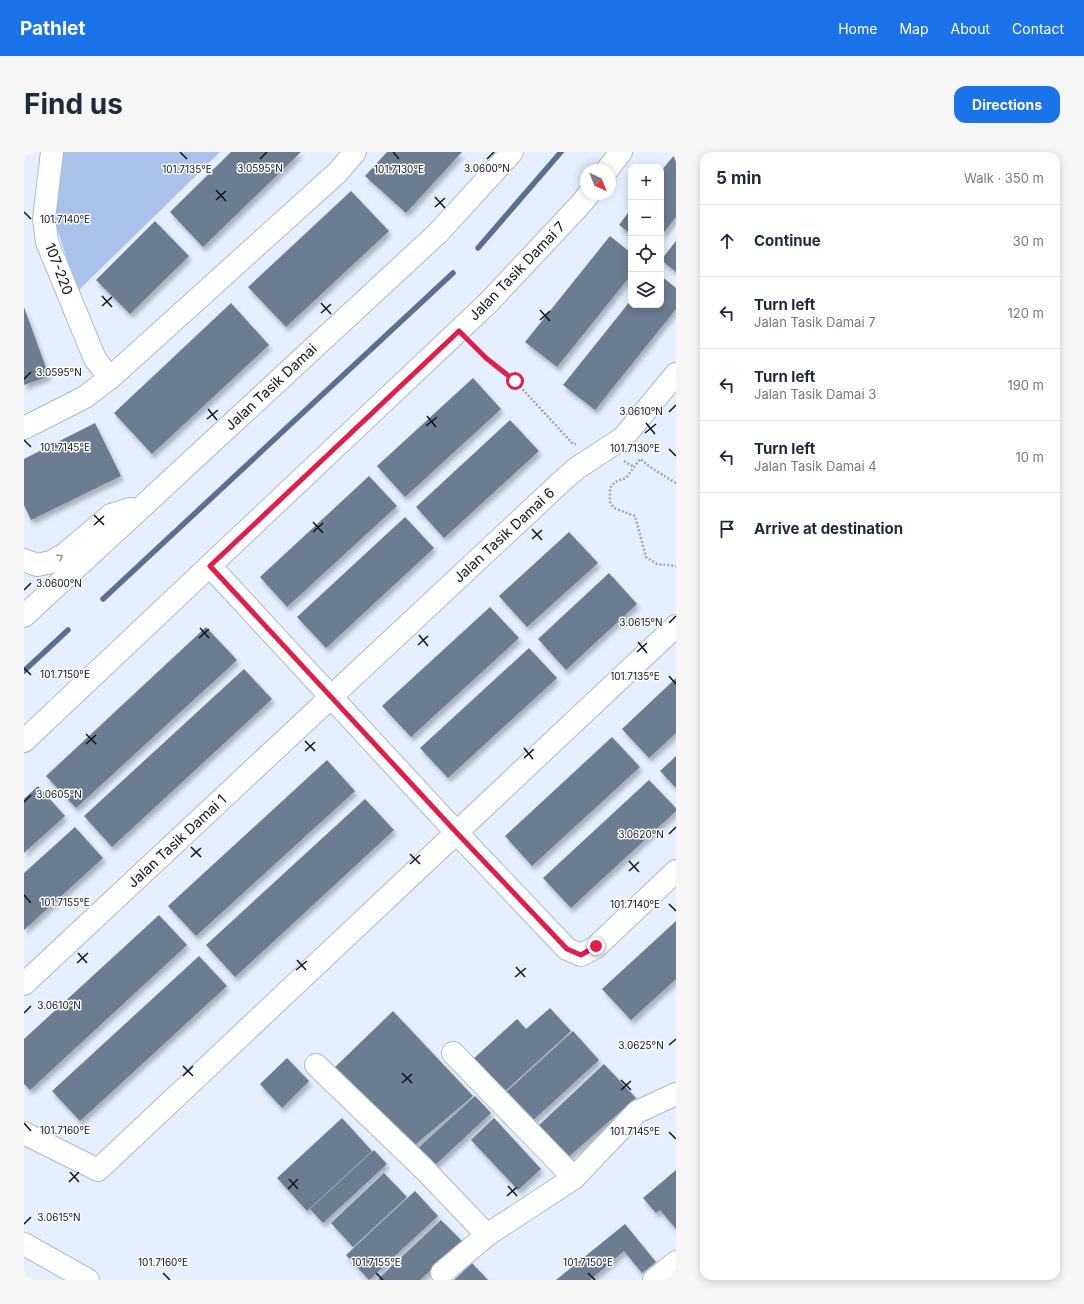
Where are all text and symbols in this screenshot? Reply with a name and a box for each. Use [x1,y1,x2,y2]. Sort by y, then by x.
text: Pathlet [20,17,85,40]
text: Home [838,20,877,37]
text: Map [899,20,929,37]
text: About [951,20,990,37]
text: Contact [1012,20,1064,37]
button: Directions [954,86,1060,123]
text: Find us [24,87,123,121]
text: 3.0595°N [237,162,283,174]
text: 3.0600°N [464,162,510,174]
text: 101.7135°E [162,163,212,175]
text: 101.7130°E [374,163,424,175]
north arrow [580,164,616,200]
map controls [628,164,664,308]
button: + [628,164,664,200]
text: 5 min [716,168,762,188]
text: Walk · 350 m [964,170,1044,186]
button: − [628,200,664,236]
text: 101.7140°E [40,213,90,225]
street label: Jalan Tasik Damai 7 [465,218,568,324]
icon: ahead [716,230,738,252]
text: Continue [754,231,821,250]
text: 30 m [1013,233,1044,249]
button: locate [628,236,664,272]
street label: 107-220 [42,241,77,297]
button: layers [628,272,664,308]
text: Turn left [754,295,815,314]
icon: left [716,302,738,324]
text: 120 m [1008,305,1044,321]
text: Jalan Tasik Damai 7 [754,314,876,330]
street label: Jalan Tasik Damai [221,340,320,433]
text: 3.0595°N [36,366,82,378]
text: Turn left [754,367,815,386]
route start [506,372,524,390]
icon: left [716,374,738,396]
text: 190 m [1007,377,1044,393]
text: Jalan Tasik Damai 3 [754,386,876,402]
text: 3.0610°N [619,405,663,417]
text: Turn left [754,439,815,458]
text: 101.7145°E [40,441,90,453]
text: 101.7130°E [610,442,660,454]
icon: left [716,446,738,468]
text: 10 m [1015,449,1044,465]
text: Jalan Tasik Damai 4 [754,458,877,474]
street label: Jalan Tasik Damai 6 [450,484,558,586]
icon: arrive [716,518,738,540]
text: Arrive at destination [754,519,903,538]
one-way arrow [56,554,63,561]
text: 3.0600°N [36,577,82,589]
text: 3.0615°N [619,616,663,628]
text: 101.7150°E [40,668,90,680]
text: 101.7135°E [610,670,660,682]
text: 3.0605°N [36,788,82,800]
street label: Jalan Tasik Damai 1 [124,791,230,891]
text: 3.0620°N [618,828,664,840]
text: 101.7155°E [40,896,90,908]
text: 101.7140°E [610,898,660,910]
route end [587,937,605,955]
text: 3.0610°N [37,999,81,1011]
text: 3.0625°N [618,1039,664,1051]
text: 101.7160°E [40,1124,90,1136]
text: 101.7145°E [610,1125,660,1137]
text: 3.0615°N [37,1211,81,1223]
text: 101.7160°E [138,1256,188,1268]
text: 101.7155°E [351,1256,401,1268]
text: 101.7150°E [563,1256,613,1268]

